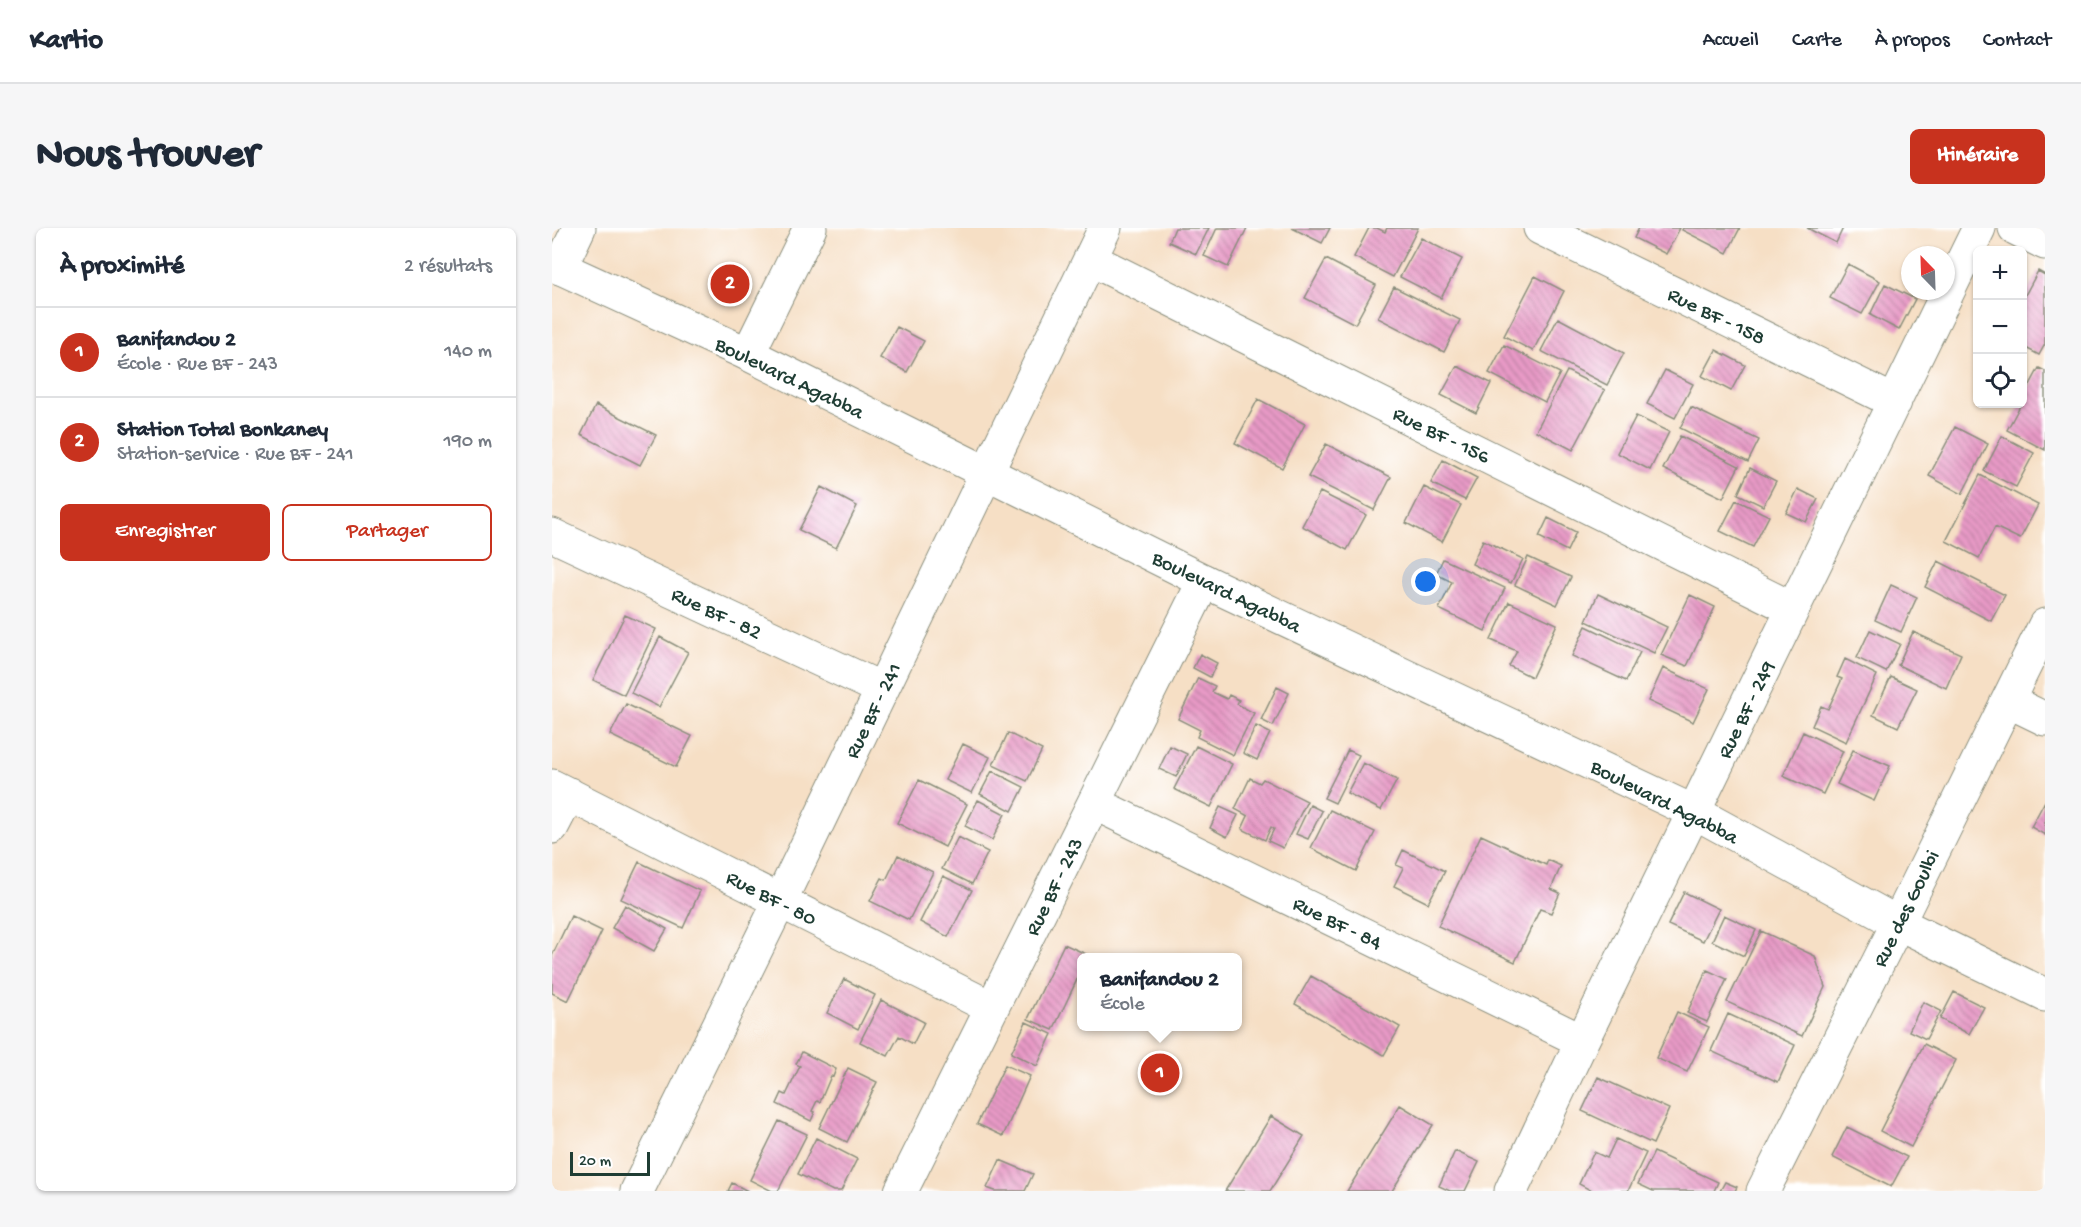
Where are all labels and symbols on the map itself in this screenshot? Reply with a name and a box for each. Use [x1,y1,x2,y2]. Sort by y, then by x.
north arrow [1901,246,1955,300]
pin: 2 [710,262,750,306]
street label: Rue BF - 158 [1662,284,1768,353]
street label: Boulevard Agabba [709,333,868,428]
street label: Rue BF - 156 [1388,403,1493,472]
street label: Boulevard Agabba [1146,547,1305,642]
your location [1411,567,1440,596]
street label: Rue BF - 82 [667,583,765,647]
street label: Rue BF - 249 [1714,657,1783,763]
street label: Rue BF - 241 [841,660,909,763]
street label: Boulevard Agabba [1584,756,1743,853]
street label: Rue BF - 243 [1022,834,1091,941]
street label: Rue des Goulbi [1869,847,1947,972]
street label: Rue BF - 80 [721,867,820,934]
street label: Rue BF - 84 [1288,893,1385,957]
pin: 1 [1140,1050,1180,1096]
scale bar [570,1149,650,1176]

